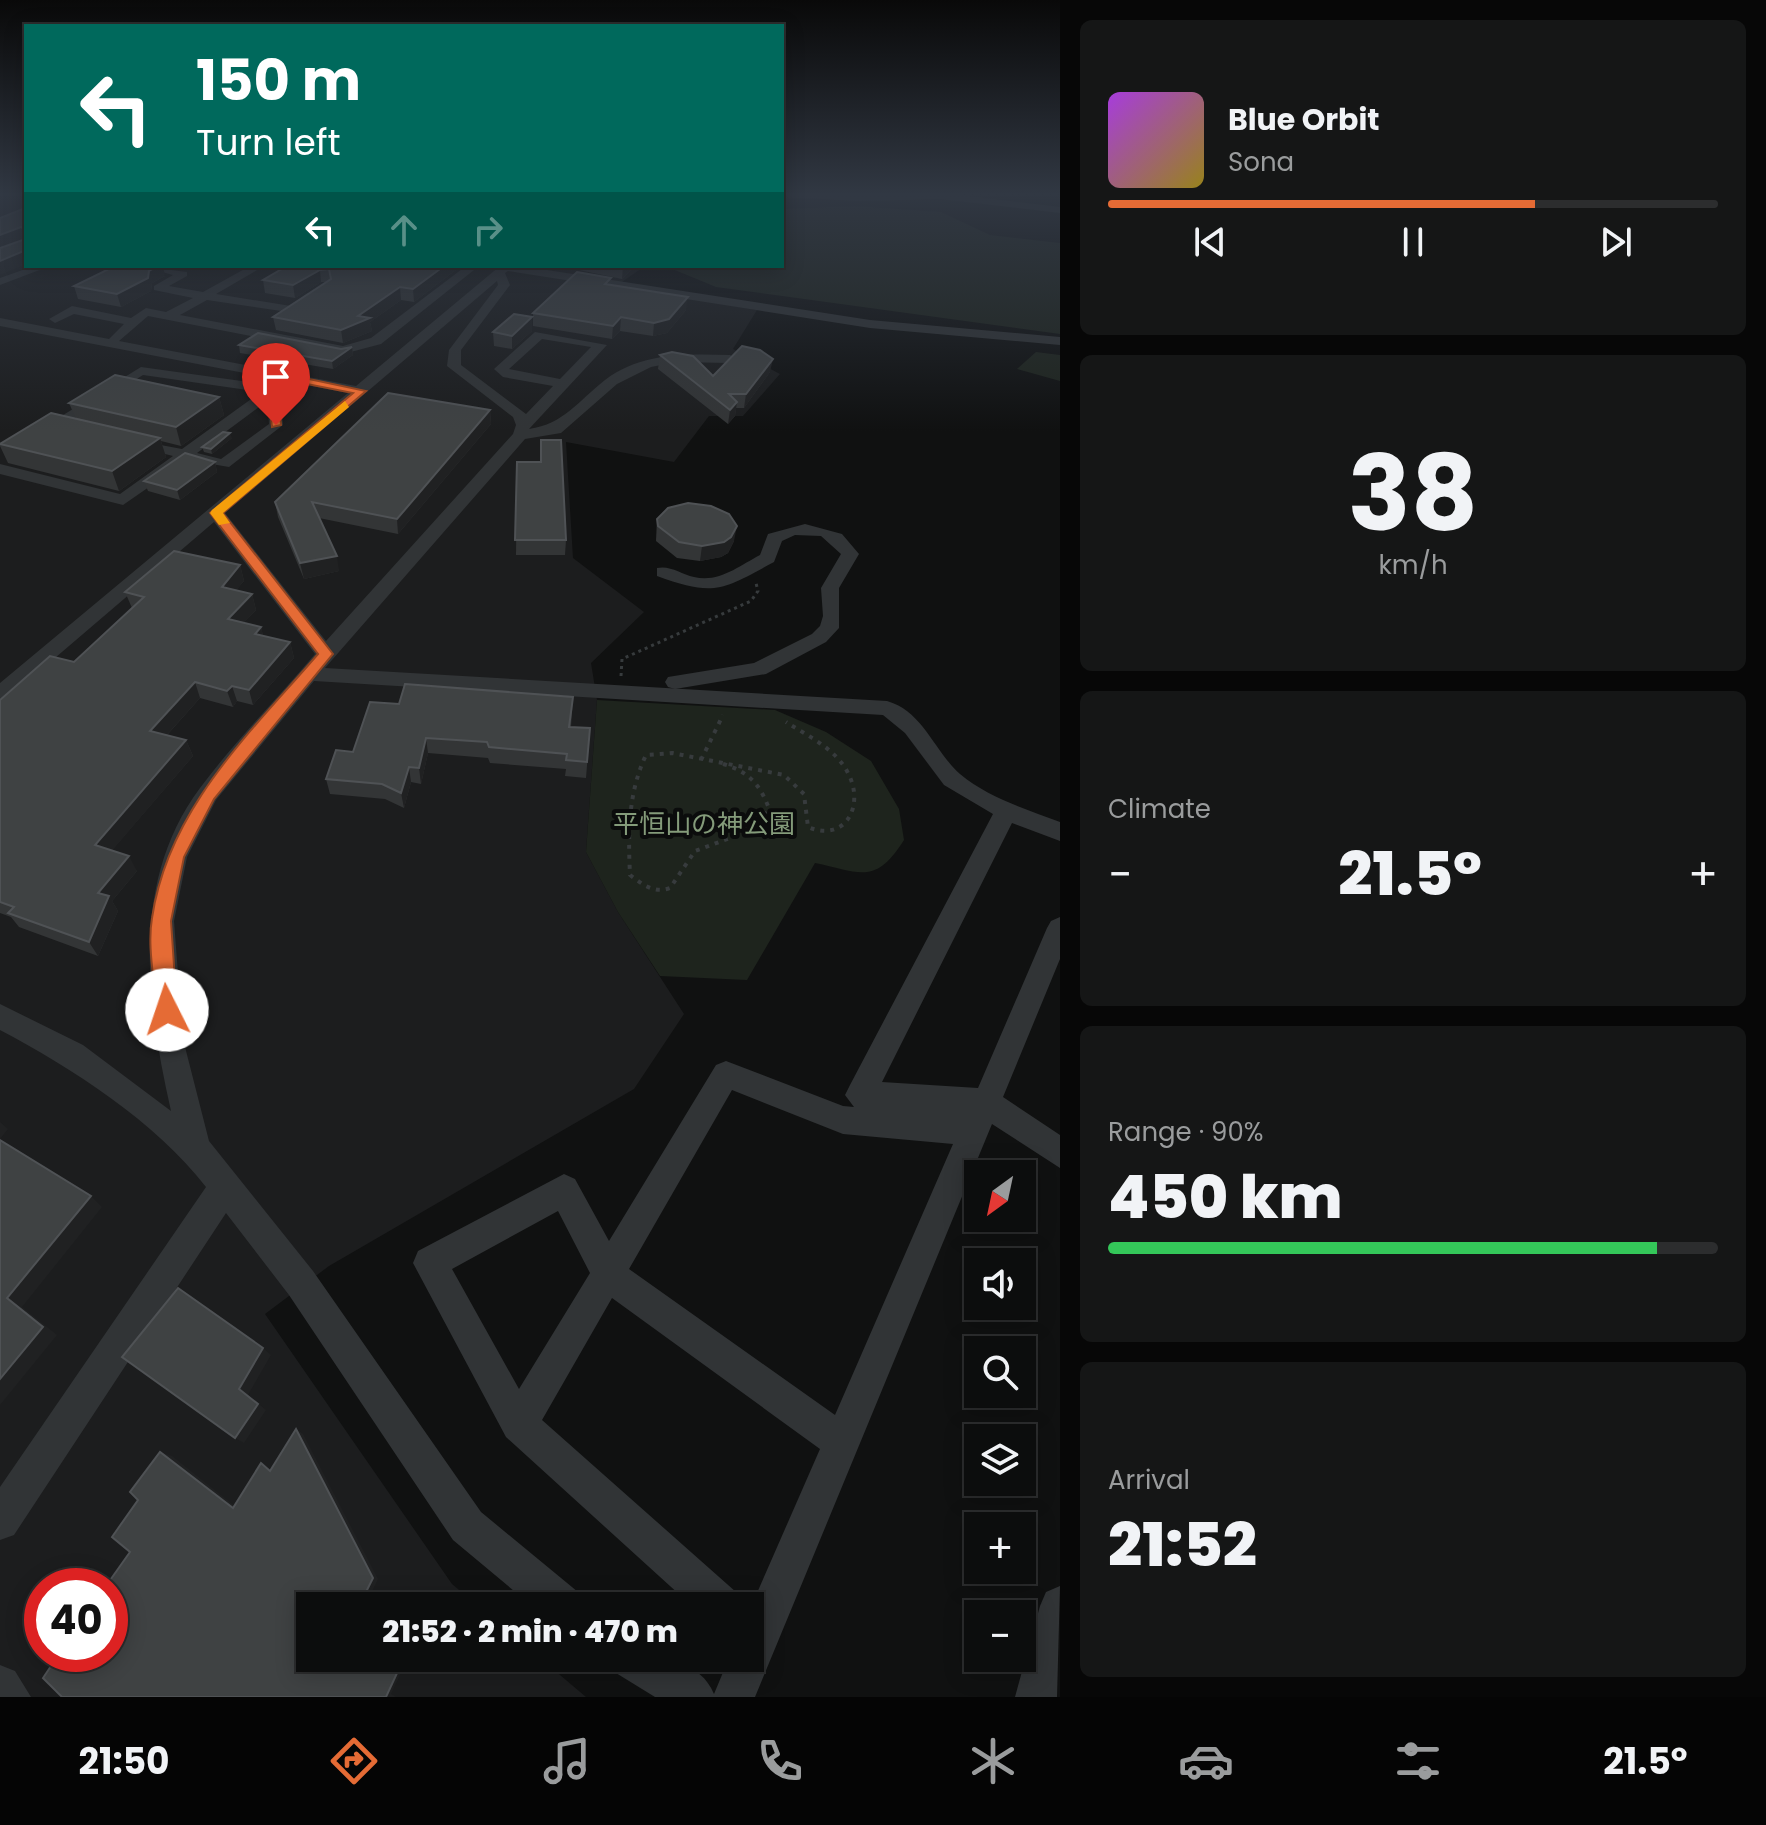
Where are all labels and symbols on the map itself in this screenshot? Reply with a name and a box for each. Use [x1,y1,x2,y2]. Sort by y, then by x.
pin [242,343,310,425]
park label: 平恒山の神公園 [613,806,795,842]
position arrow [125,968,209,1052]
north arrow [964,1160,1036,1232]
speed limit sign: 40 [24,1568,128,1672]

